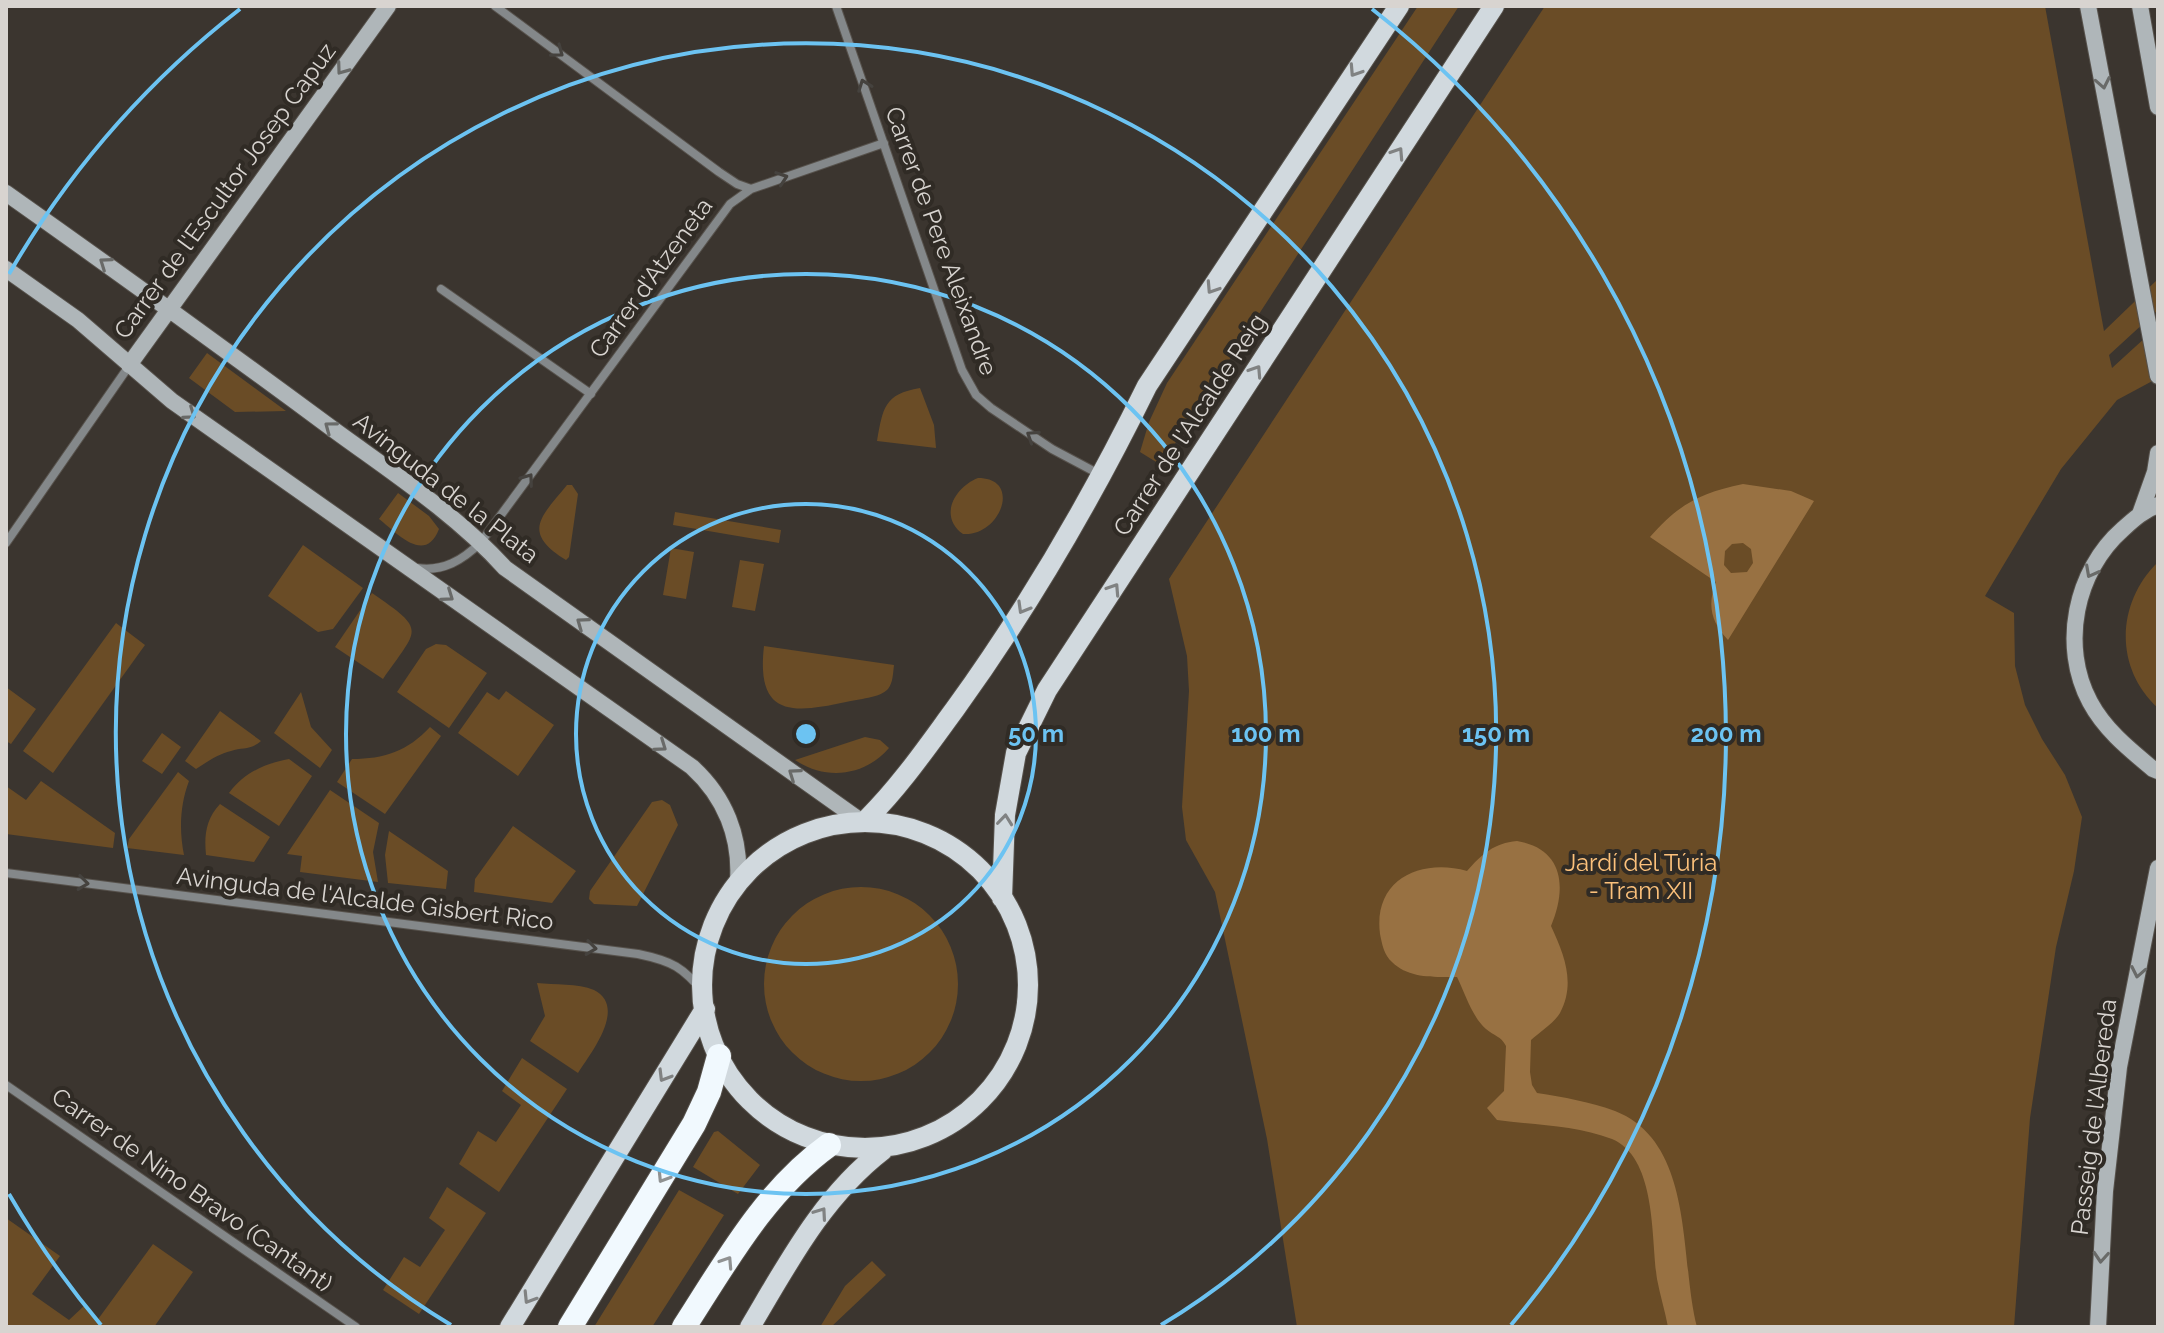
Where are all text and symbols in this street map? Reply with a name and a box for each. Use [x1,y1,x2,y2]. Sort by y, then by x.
street label: Carrer de l'Escultor Josep Capuz [108,37,342,344]
one-way arrow [549,43,564,57]
one-way arrow [337,61,352,75]
one-way arrow [1350,62,1365,76]
one-way arrow [2093,76,2110,89]
one-way arrow [857,79,874,93]
street label: Carrer de Pere Aleixandre [879,103,1004,379]
one-way arrow [1389,148,1404,162]
one-way arrow [774,172,788,188]
street label: Carrer d'Atzeneta [583,192,718,363]
one-way arrow [99,258,113,273]
one-way arrow [1207,279,1222,293]
street label: Carrer de l'Alcalde Reig [1107,308,1272,541]
one-way arrow [1247,365,1262,380]
one-way arrow [181,404,195,419]
street label: Avinguda de la Plata [348,406,545,569]
one-way arrow [324,422,338,436]
one-way arrow [1027,431,1041,446]
one-way arrow [519,474,533,488]
one-way arrow [2085,564,2100,579]
one-way arrow [1104,583,1119,597]
one-way arrow [440,586,454,601]
one-way arrow [1017,599,1033,614]
one-way arrow [577,618,591,633]
text: 50 m [1008,719,1064,748]
text: 100 m [1231,719,1301,748]
text: 150 m [1462,719,1530,748]
text: 200 m [1690,719,1762,748]
centre of rings [792,720,820,748]
one-way arrow [652,736,666,751]
one-way arrow [788,769,802,784]
one-way arrow [996,813,1013,826]
park label: Jardí del Túria - Tram XII [1565,848,1717,905]
street label: Avinguda de l'Alcalde Gisbert Rico [175,861,555,936]
one-way arrow [77,874,90,891]
one-way arrow [584,939,598,956]
one-way arrow [2130,965,2147,979]
street label: Passeig de l'Albereda [2065,997,2122,1237]
one-way arrow [659,1067,674,1082]
street label: Carrer de Nino Bravo (Cantant) [46,1081,338,1298]
one-way arrow [658,1169,673,1183]
one-way arrow [811,1207,826,1222]
one-way arrow [2093,1251,2110,1264]
one-way arrow [717,1256,732,1270]
one-way arrow [523,1289,538,1304]

